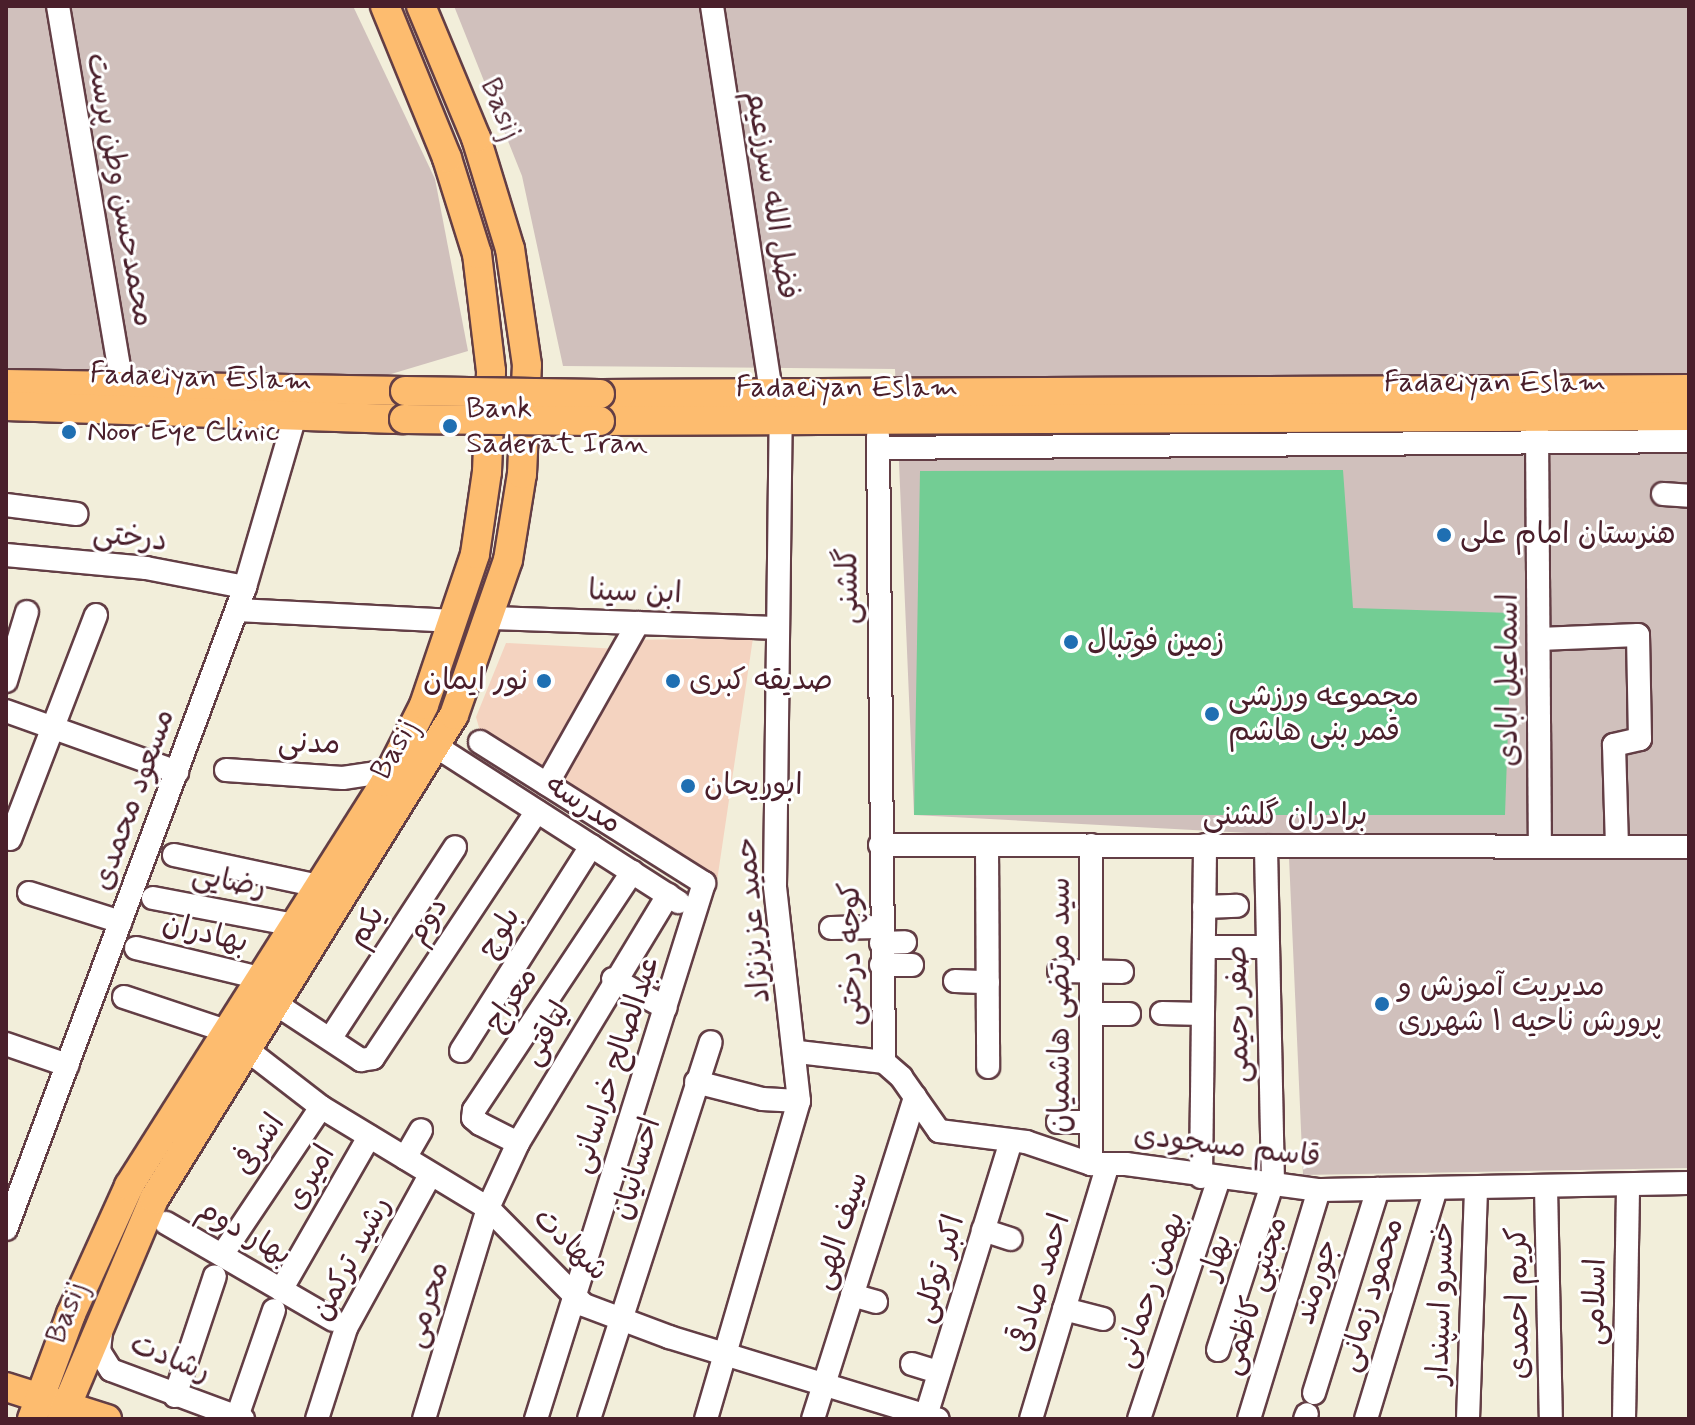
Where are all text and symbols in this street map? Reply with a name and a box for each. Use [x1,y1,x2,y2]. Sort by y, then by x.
street label: محمدحسن وطن پرست [77,50,161,330]
street label: Basij [471,73,529,145]
street label: فضل الله سرزعیم [737,88,805,302]
street label: Fadaeiyan Eslam [90,356,312,400]
street label: Fadaeiyan Eslam [1385,365,1605,401]
street label: Fadaeiyan Eslam [737,370,957,406]
place label: Bank Saderat Iran [466,391,641,462]
place label: Noor Eye Clinic [87,414,279,450]
marker: Bank Saderat Iran [441,417,459,435]
marker: Noor Eye Clinic [58,421,80,443]
street label: درختی [91,516,169,560]
place label: هنرستان امام علی [1460,517,1676,553]
marker: هنرستان امام علی [1435,526,1453,544]
street label: گلشنی [830,547,868,625]
street label: ابن سینا [588,573,682,613]
street label: اسماعیل ابادی [1491,593,1527,767]
place label: زمین فوتبال [1087,624,1224,660]
marker: زمین فوتبال [1062,633,1080,651]
place label: نور ایمان [423,663,528,699]
place label: صدیقه کبری [689,663,833,699]
marker: نور ایمان [535,672,553,690]
marker: صدیقه کبری [664,672,682,690]
place label: مجموعه ورزشی قمر بنی هاشم [1228,679,1419,750]
street label: مسعود محمدی [85,705,183,895]
marker: مجموعه ورزشی قمر بنی هاشم [1203,705,1221,723]
street label: Basij [364,714,426,786]
street label: مدنی [277,725,341,763]
street label: مدرسه [538,767,628,843]
place label: ابوریحان [704,768,803,804]
marker: ابوریحان [679,777,697,795]
street label: برادران گلشنی [1203,798,1367,834]
street label: حمید عزیزنژاد [729,835,779,1005]
street label: رضایی [189,857,269,907]
street label: سید مرتضی هاشمیان [1043,877,1079,1133]
street label: کوچه درختی [833,882,871,1026]
street label: دوم [399,891,457,951]
street label: یکم [340,899,394,955]
street label: بلوچ [471,901,529,965]
street label: بهادران [158,906,252,962]
street label: صفر رحیمی [1220,945,1258,1083]
street label: عبدالصالح خراسانی [564,952,668,1178]
street label: معراج [477,961,547,1039]
place label: مدیریت آموزش و پرورش ناحیه ۱ شهرری [1398,969,1662,1040]
marker: مدیریت آموزش و پرورش ناحیه ۱ شهرری [1373,995,1391,1013]
street label: لیاقتی [514,996,580,1072]
street label: اشرفی [227,1107,293,1183]
street label: احسانیان [604,1113,670,1225]
street label: قاسم مسجودی [1132,1118,1322,1176]
street label: امیری [278,1139,344,1217]
street label: سیف الهی [805,1168,877,1294]
street label: رشید ترکمن [304,1191,400,1327]
street label: بهار دوم [191,1192,297,1274]
street label: شهادت [525,1201,615,1289]
street label: بهمن رحمانی [1107,1207,1195,1373]
street label: احمد صادقی [1003,1210,1079,1356]
street label: اکبر توکلی [907,1211,973,1327]
street label: مجتبی کاظمی [1214,1212,1296,1380]
street label: محمود زمانی [1332,1214,1412,1376]
street label: خسرو اسپندار [1421,1221,1463,1385]
street label: کریم احمدی [1500,1226,1538,1380]
street label: بهار [1193,1230,1241,1284]
street label: جورمند [1287,1235,1347,1329]
street label: محرمی [398,1258,458,1352]
street label: اسلامی [1577,1258,1615,1346]
street label: Basij [38,1277,96,1349]
street label: رشادت [124,1327,216,1391]

